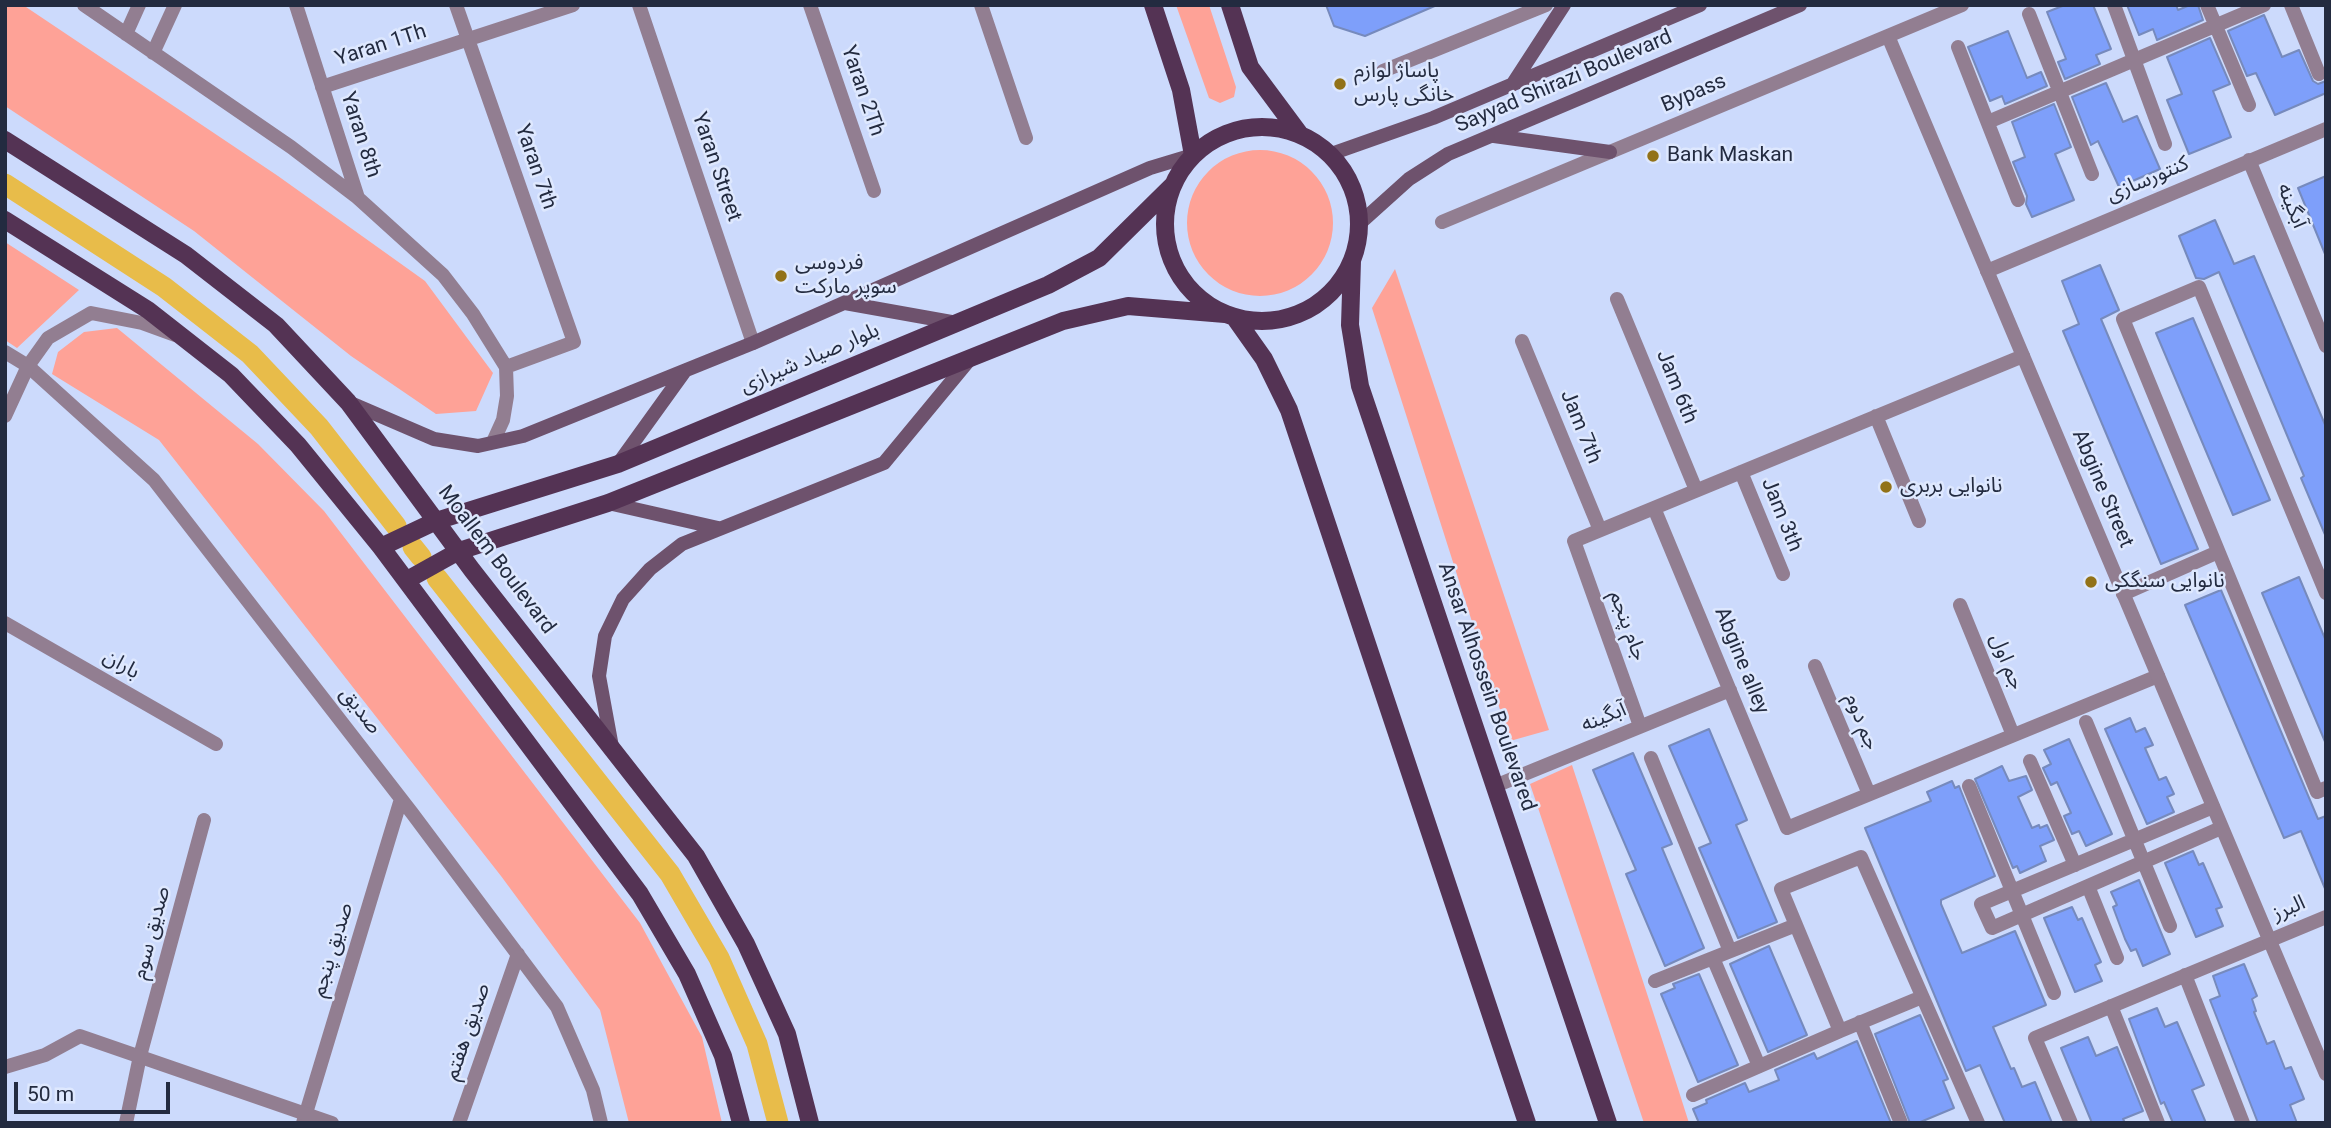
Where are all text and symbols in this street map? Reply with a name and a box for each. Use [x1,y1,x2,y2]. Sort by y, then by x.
street label: Yaran 1Th [332,19,430,73]
street label: Sayyad Shirazi Boulevard [1452,25,1676,139]
street label: Yaran 2Th [835,42,889,140]
place label: پاساژ لوازم خانگی پارس [1354,59,1454,109]
street label: Bypass [1658,69,1730,119]
marker: پاساژ لوازم خانگی پارس [1332,76,1348,92]
street label: Yaran 8th [334,89,386,181]
street label: Yaran Street [686,109,746,225]
street label: Yaran 7th [509,121,561,213]
place label: Bank Maskan [1667,143,1793,169]
marker: Bank Maskan [1645,148,1661,164]
street label: کنتورسازی [2103,151,2193,209]
street label: آبگینه [2271,180,2311,232]
place label: فردوسی سوپر مارکت [795,251,897,301]
marker: فردوسی سوپر مارکت [773,268,789,284]
street label: بلوار صیاد شیرازی [737,318,883,400]
street label: Jam 6th [1650,347,1702,427]
street label: Jam 7th [1554,387,1606,467]
street label: Abgine Street [2066,426,2138,552]
place label: نانوایی بربری [1900,474,2003,500]
street label: Jam 3th [1755,475,1807,555]
marker: نانوایی بربری [1878,479,1894,495]
street label: Moallem Boulevard [432,481,560,639]
street label: Ansar Alhossein Boulevared [1432,559,1540,815]
place label: نانوایی سنگکی [2105,569,2225,595]
marker: نانوایی سنگکی [2083,574,2099,590]
street label: جام پنجم [1603,588,1651,664]
street label: Abgine alley [1708,604,1774,718]
street label: جم اول [1983,630,2029,694]
street label: باران [98,645,144,685]
street label: صدیق [334,682,386,740]
street label: جم دوم [1838,690,1884,754]
street label: آبگینه [1578,698,1630,738]
street label: صدیق سوم [128,884,176,982]
street label: البرز [2269,891,2309,927]
street label: صدیق پنجم [307,900,359,1000]
street label: صدیق هفتم [440,980,496,1084]
scale bar [18,1068,173,1112]
text: 50 m [27,1082,74,1106]

